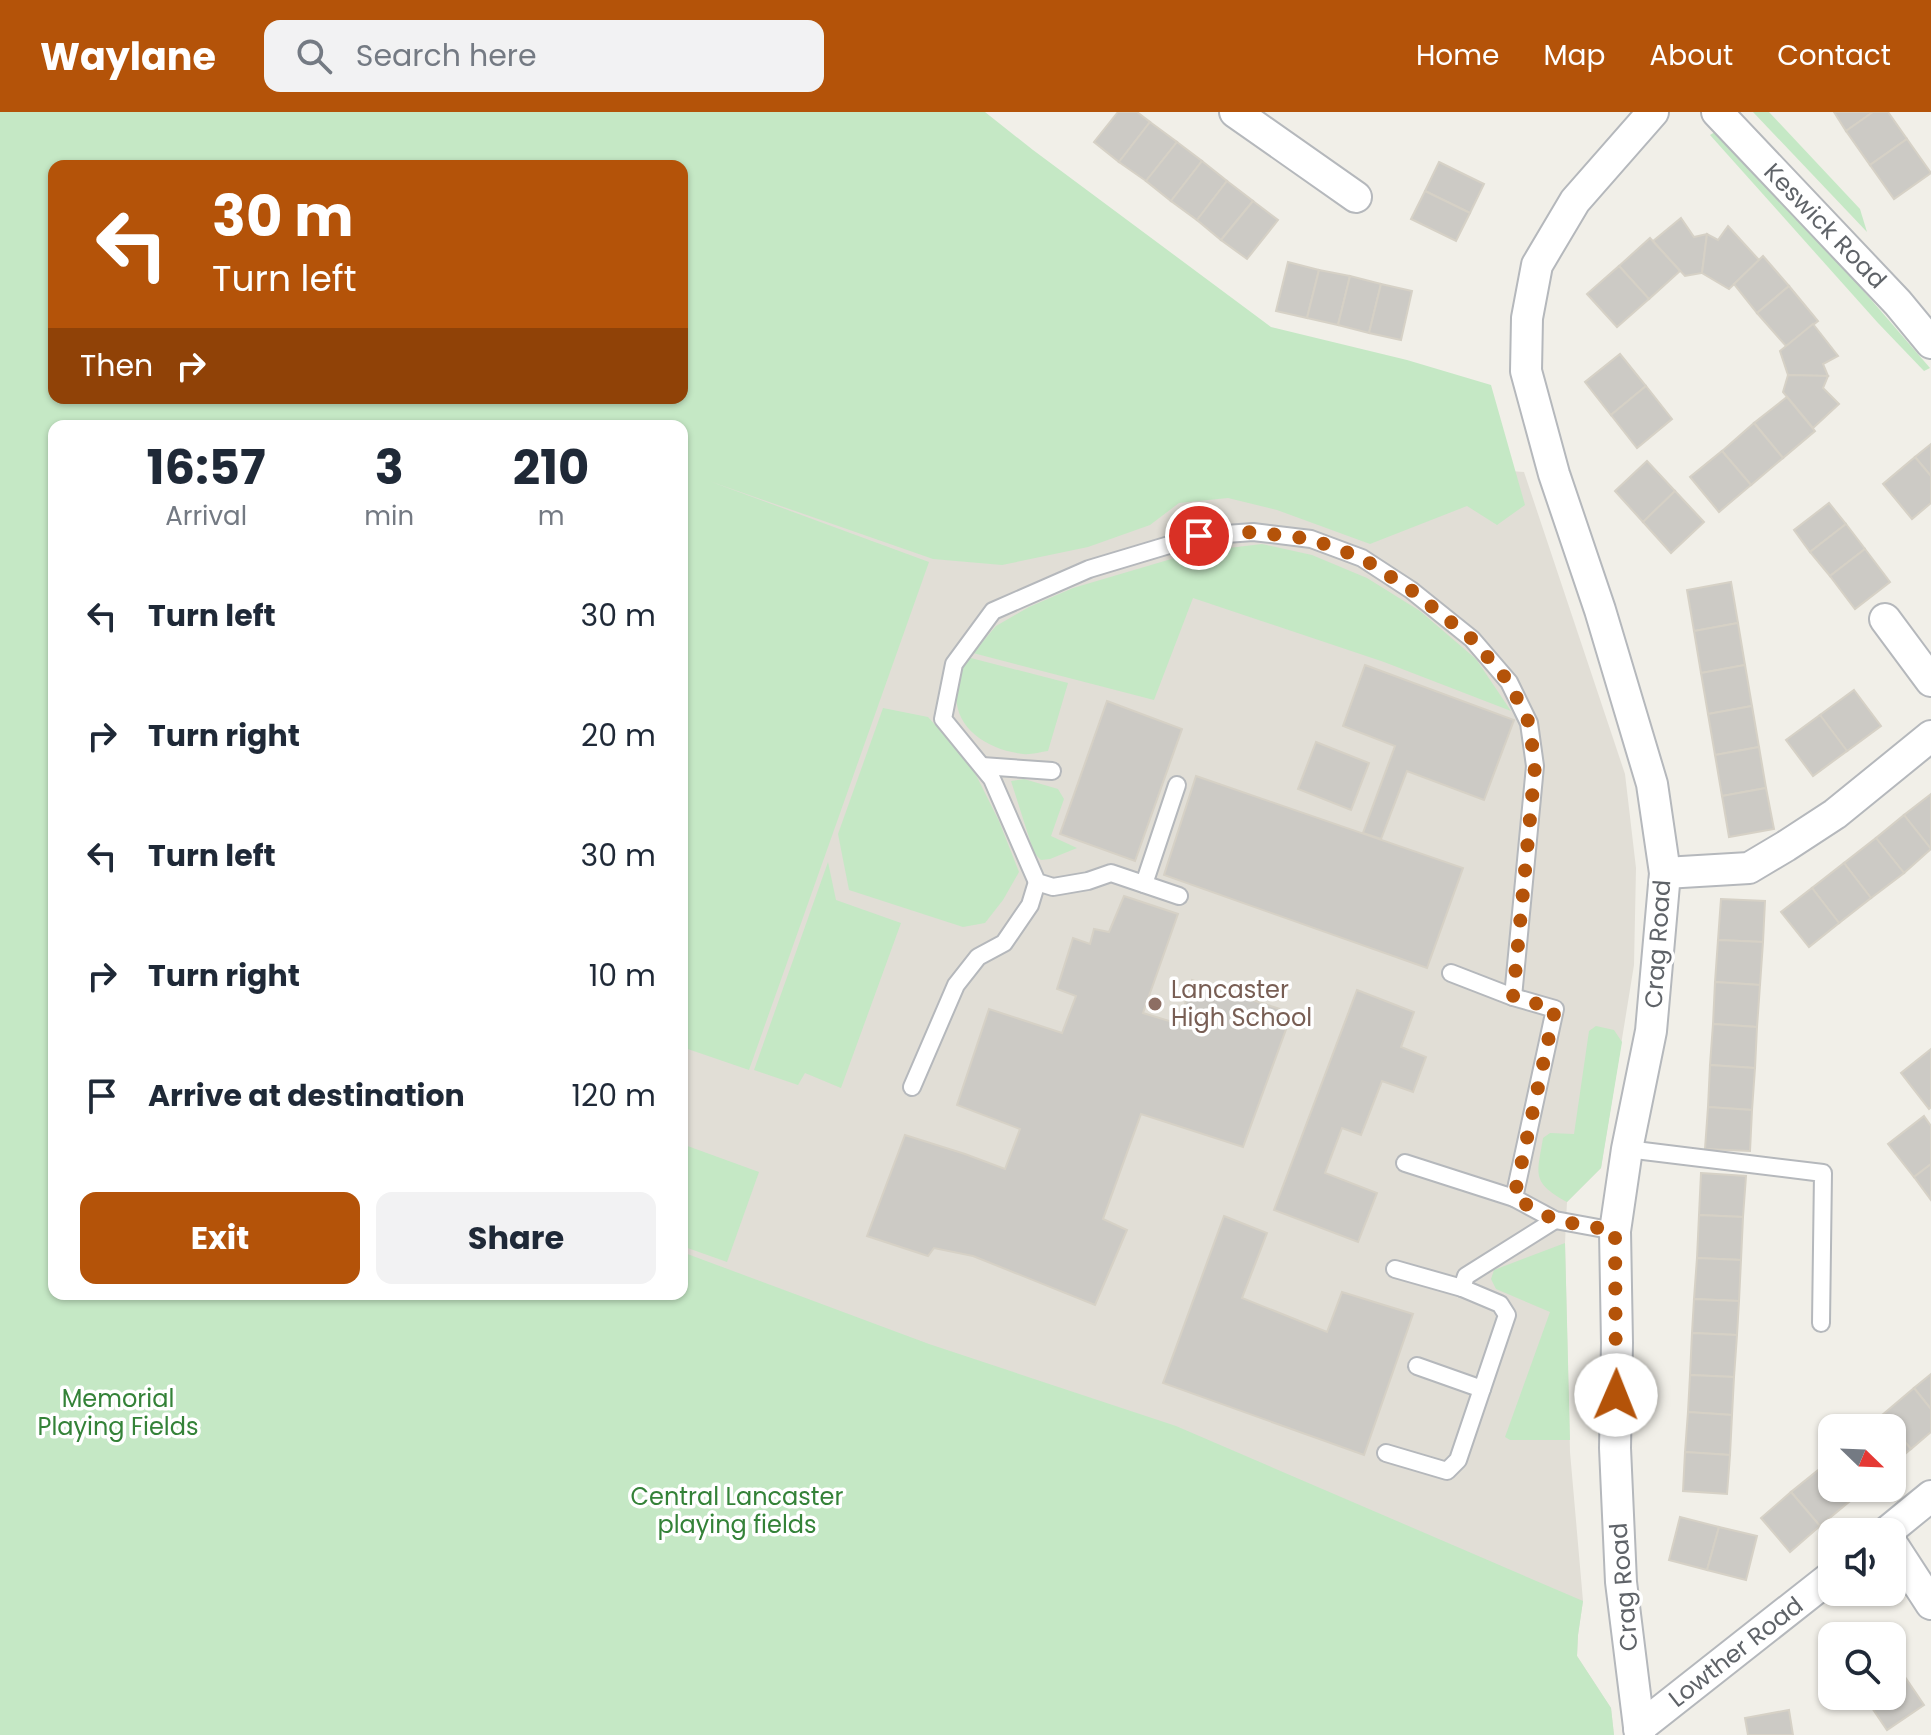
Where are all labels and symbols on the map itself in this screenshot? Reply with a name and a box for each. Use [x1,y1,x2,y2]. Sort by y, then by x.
street label: Keswick Road [1757,156,1894,296]
pin [1165,502,1233,570]
street label: Crag Road [1637,879,1678,1009]
place label: Lancaster High School [1171,973,1312,1034]
marker: Lancaster High School [1146,995,1164,1013]
position arrow [1574,1353,1658,1437]
park label: Memorial Playing Fields [38,1382,198,1443]
north arrow [1818,1414,1906,1502]
park label: Central Lancaster playing fields [631,1480,843,1541]
street label: Crag Road [1601,1521,1646,1653]
street label: Lowther Road [1662,1589,1810,1715]

